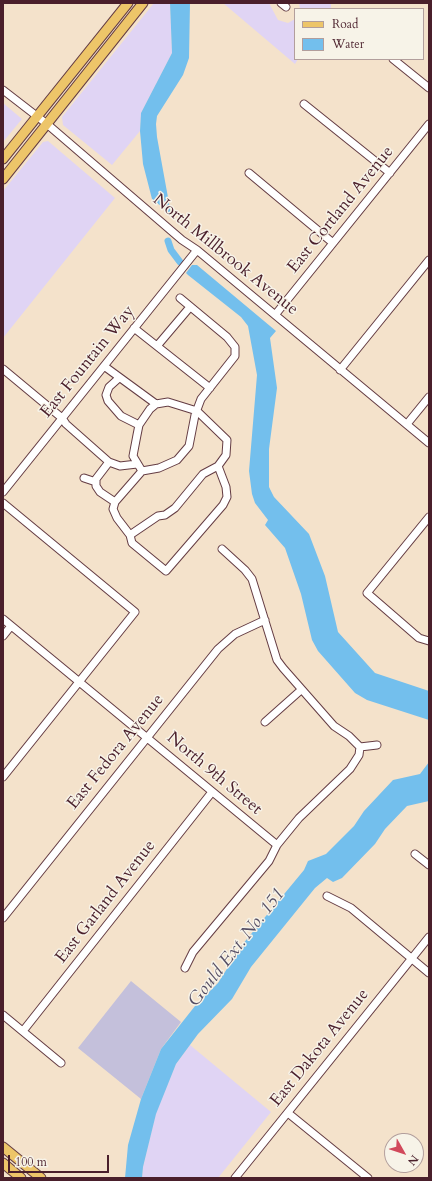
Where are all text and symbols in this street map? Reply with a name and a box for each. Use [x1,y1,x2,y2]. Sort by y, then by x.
legend [294,8,424,60]
text: Road [332,16,358,32]
text: Water [332,36,364,52]
street label: East Cortland Avenue [284,142,398,278]
street label: North Millbrook Avenue [148,190,302,320]
street label: East Fountain Way [37,302,139,422]
street label: East Fedora Avenue [63,690,169,814]
street label: North 9th Street [162,728,266,820]
street label: East Garland Avenue [52,836,160,968]
water label: Gould Ext. No. 151 [184,885,290,1011]
street label: East Dakota Avenue [266,985,374,1111]
north arrow [384,1133,424,1173]
scale bar [10,1147,111,1173]
text: N [404,1152,422,1169]
text: 100 m [15,1154,47,1170]

